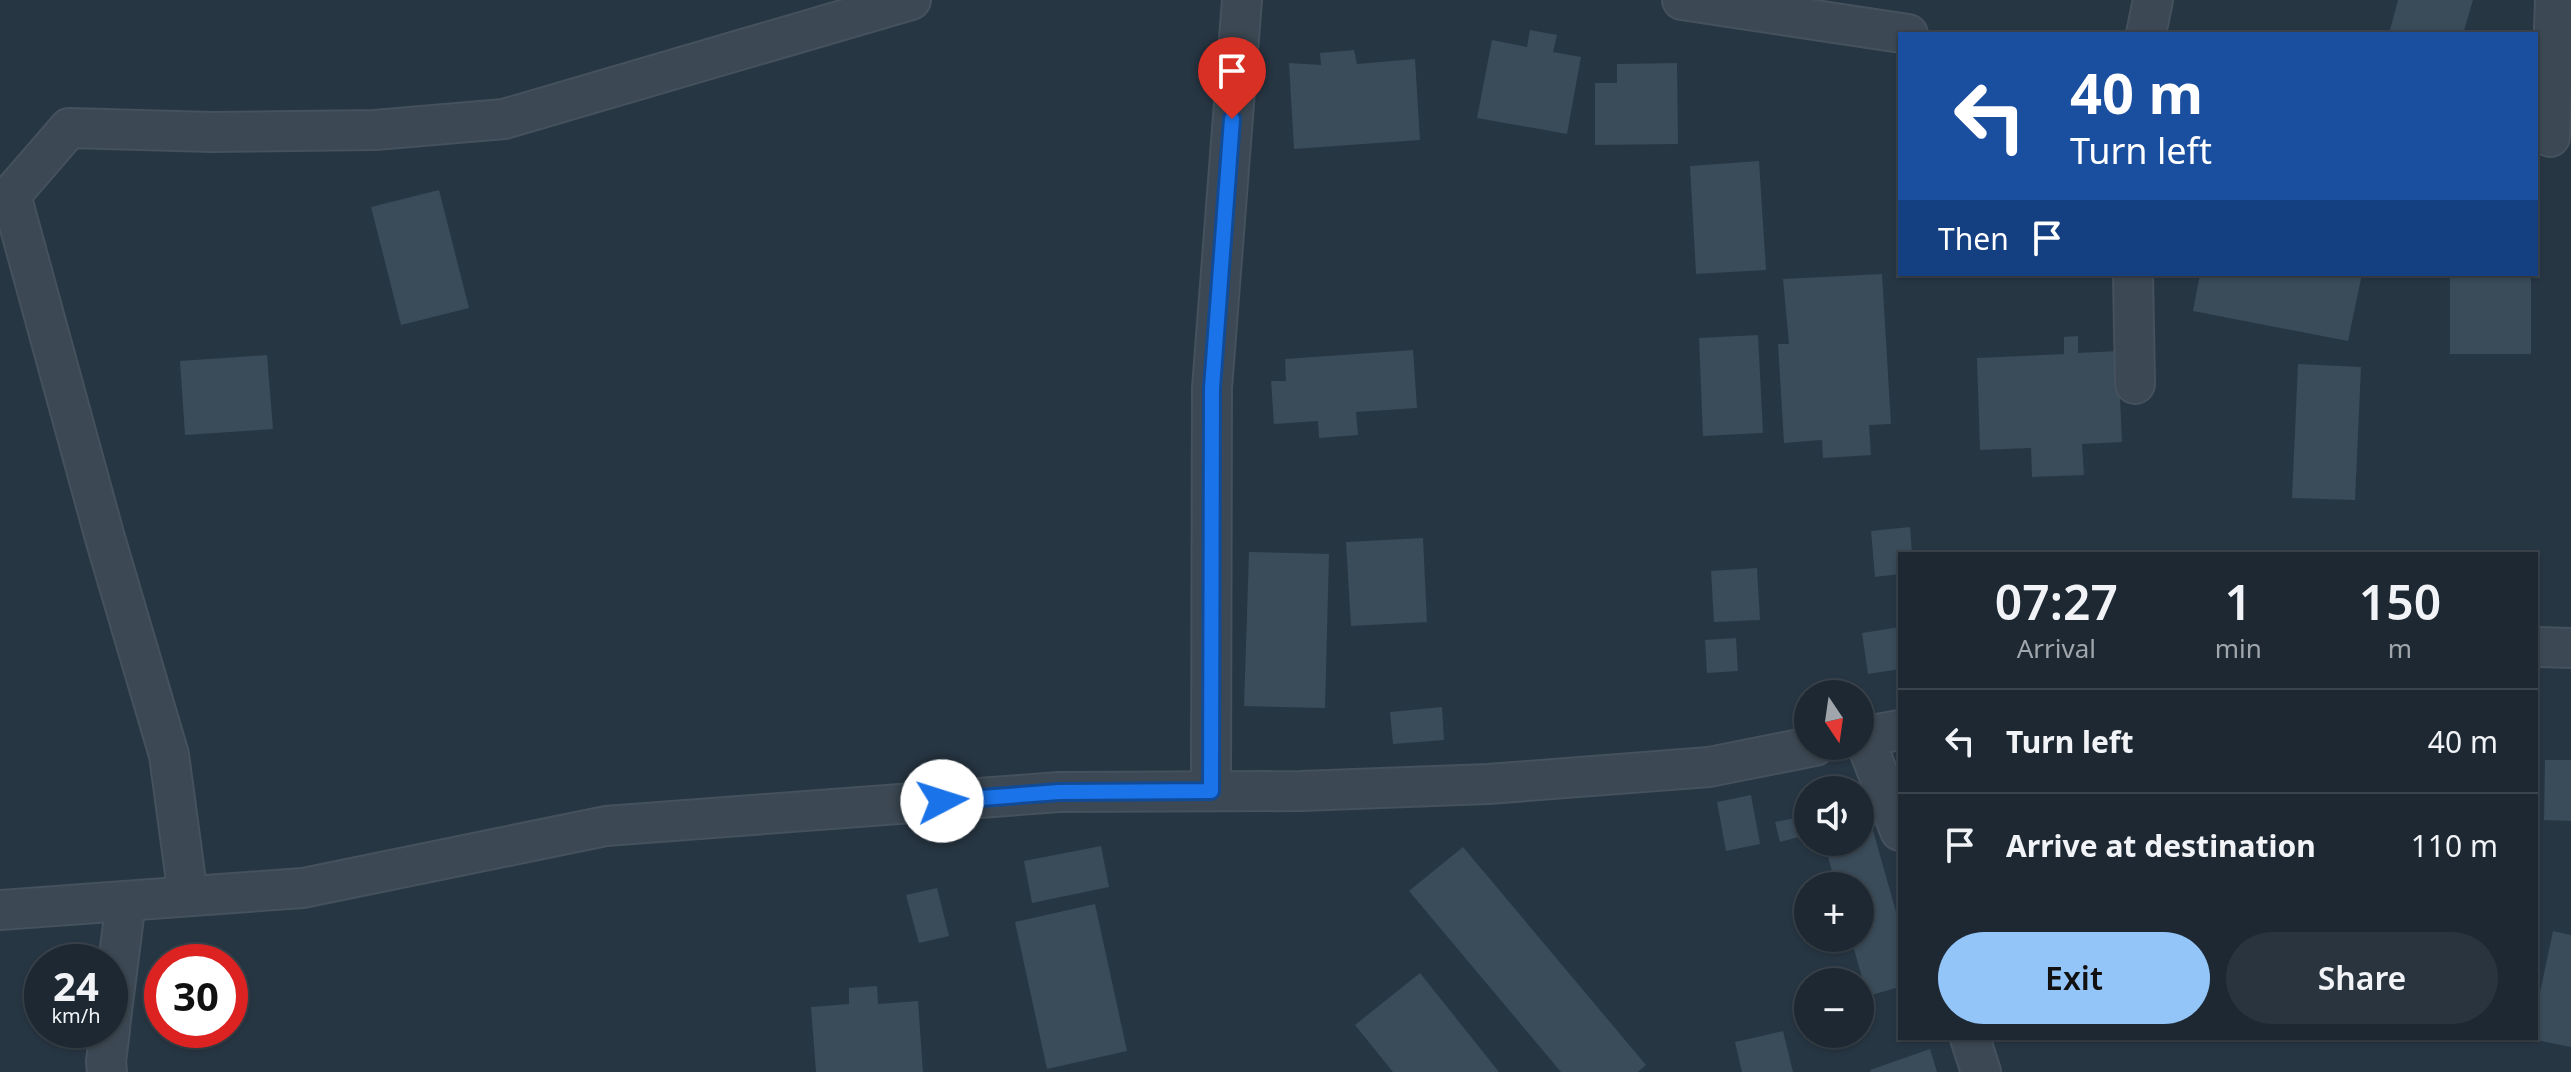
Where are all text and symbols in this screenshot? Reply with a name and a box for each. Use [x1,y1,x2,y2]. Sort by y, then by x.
pin [1198,37,1266,119]
icon: arrive [1210,49,1254,93]
text: 40 m [2070,54,2203,130]
icon: left [1938,64,2042,168]
text: Turn left [2070,126,2212,175]
icon: arrive [2025,216,2069,260]
text: Then [1938,218,2009,259]
text: 07:27 [1995,569,2118,634]
text: 1 [2225,569,2252,634]
text: 150 [2359,569,2441,634]
text: Arrival [2017,630,2096,666]
text: min [2215,630,2262,666]
text: m [2388,630,2412,666]
north arrow [1794,680,1874,760]
map controls [1794,680,1874,1048]
icon: left [1938,719,1982,763]
text: Turn left [2006,721,2134,762]
text: 40 m [2428,721,2498,762]
position arrow [900,759,984,843]
button: sound [1794,776,1874,856]
icon: arrive [1938,823,1982,867]
text: Arrive at destination [2006,825,2316,866]
text: 110 m [2411,825,2498,866]
button: + [1794,872,1874,952]
button: Exit [1938,932,2210,1024]
button: Share [2226,932,2498,1024]
speed limit sign: 30 [144,944,248,1048]
text: 24 [53,958,99,1013]
button: − [1794,968,1874,1048]
text: km/h [51,1002,101,1029]

